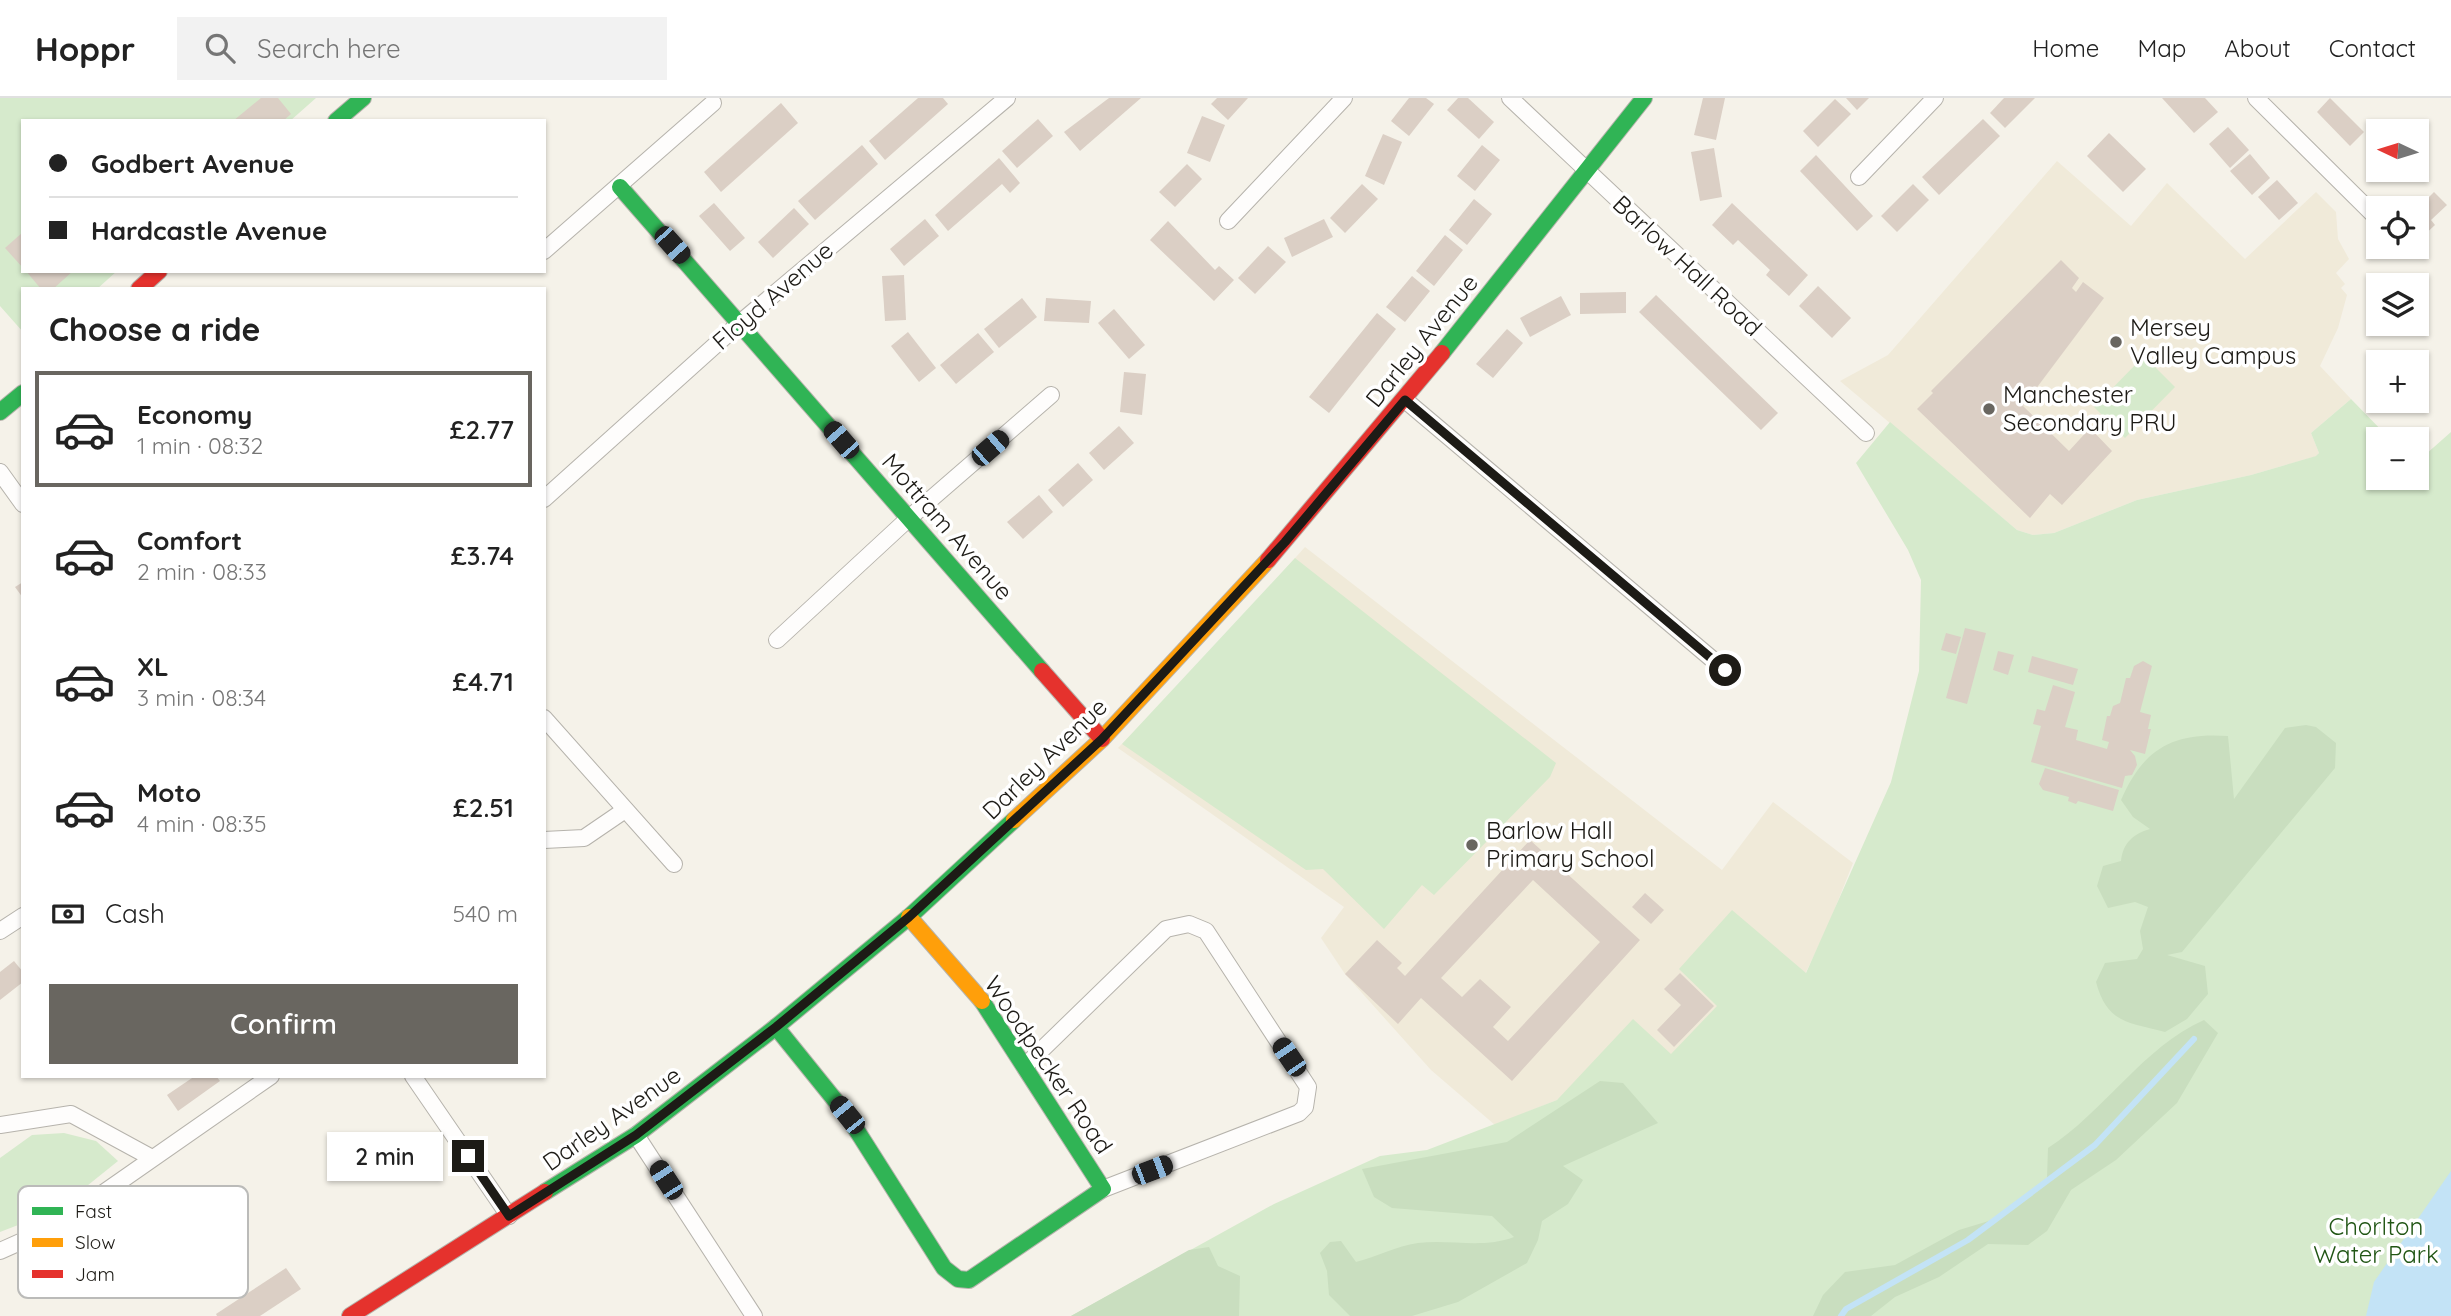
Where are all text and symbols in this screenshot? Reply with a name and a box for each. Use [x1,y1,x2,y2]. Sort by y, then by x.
search box [177,17,667,80]
text: Hoppr [35,28,135,69]
icon: search [201,29,239,67]
text: Search here [257,32,401,65]
text: Home [2032,33,2099,63]
text: Map [2137,33,2186,63]
text: About [2224,33,2291,63]
text: Contact [2329,33,2416,63]
north arrow [2366,119,2429,182]
map controls [2366,119,2429,490]
text: Godbert Avenue [91,147,294,180]
street label: Barlow Hall Road [1607,189,1768,342]
button: locate [2366,196,2429,259]
text: Hardcastle Avenue [91,214,327,247]
car [651,222,694,268]
street label: Floyd Avenue [706,235,839,356]
street label: Darley Avenue [1359,268,1484,413]
button: layers [2366,273,2429,336]
text: Choose a ride [49,309,261,349]
place label: Mersey Valley Campus [2130,312,2296,370]
marker: Mersey Valley Campus [2108,334,2124,350]
button: + [2366,350,2429,413]
place label: Manchester Secondary PRU [2003,379,2177,437]
icon: car [53,398,116,461]
text: Economy [137,398,252,431]
marker: Manchester Secondary PRU [1981,401,1997,417]
text: £2.77 [449,413,514,446]
car [820,417,863,463]
car [968,426,1013,470]
button: − [2366,427,2429,490]
text: 1 min · 08:32 [137,431,263,460]
street label: Mottram Avenue [876,447,1020,606]
icon: car [53,524,116,587]
text: Comfort [137,524,242,557]
text: £3.74 [450,539,514,572]
text: 2 min · 08:33 [137,557,267,586]
icon: car [53,650,116,713]
text: XL [137,650,169,683]
route start [1709,654,1741,686]
text: £4.71 [452,665,514,698]
text: 3 min · 08:34 [137,683,266,712]
street label: Darley Avenue [976,691,1113,825]
icon: car [53,776,116,839]
text: Moto [137,776,201,809]
text: £2.51 [453,791,514,824]
text: 4 min · 08:35 [137,809,267,838]
place label: Barlow Hall Primary School [1486,815,1655,873]
marker: Barlow Hall Primary School [1464,837,1480,853]
icon: cash [49,895,87,933]
text: Cash [105,897,165,930]
text: 540 m [452,899,518,928]
street label: Woodpecker Road [978,970,1119,1159]
button: Confirm [49,984,518,1064]
car [1269,1034,1310,1080]
street label: Darley Avenue [536,1059,686,1177]
car [826,1092,869,1138]
callout: 2 min [328,1132,444,1180]
route end [452,1140,484,1172]
text: 2 min [355,1142,415,1171]
car [1129,1153,1176,1187]
car [646,1157,687,1203]
legend [18,1186,248,1298]
text: Fast [75,1199,112,1223]
park label: Chorlton Water Park [2313,1211,2439,1269]
text: Slow [75,1230,116,1254]
text: Jam [75,1262,115,1286]

